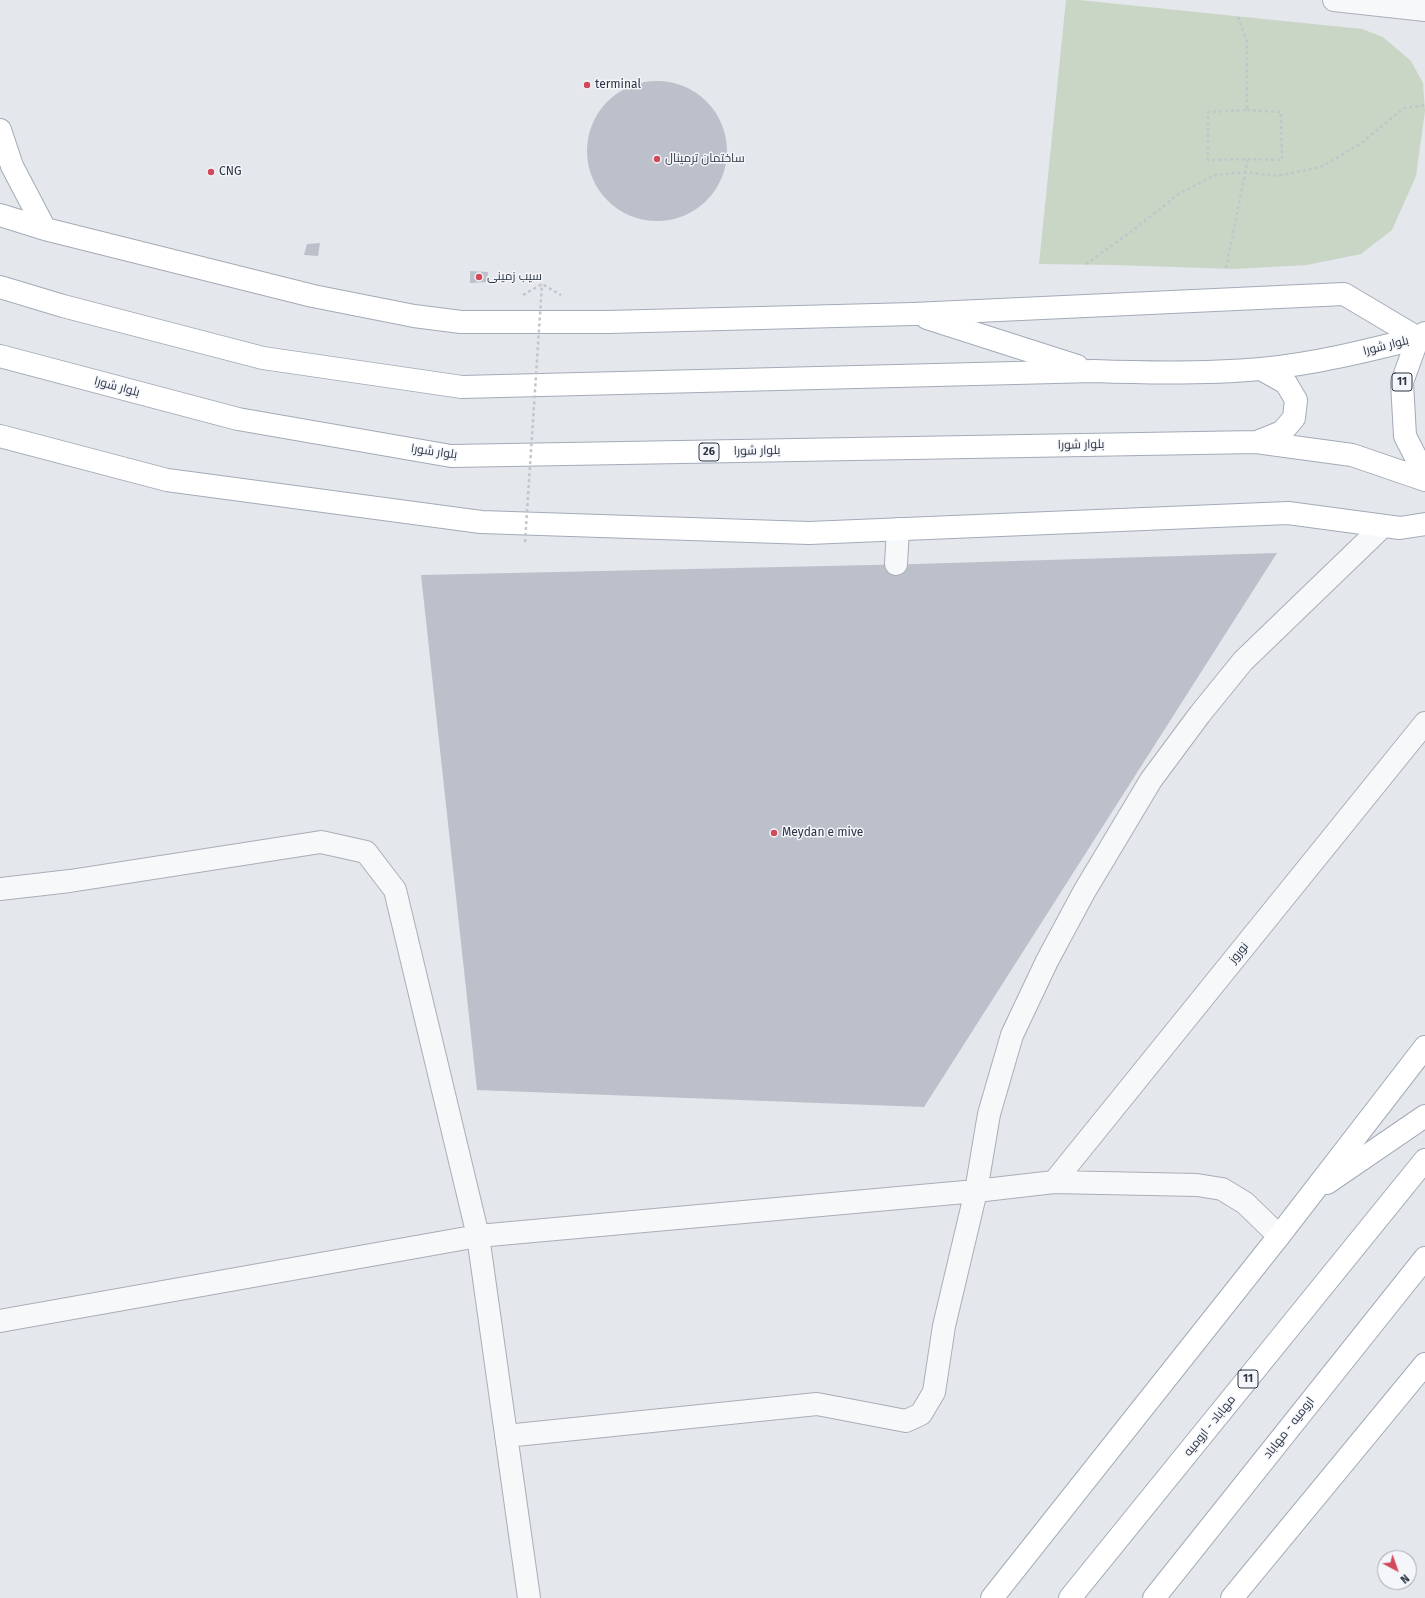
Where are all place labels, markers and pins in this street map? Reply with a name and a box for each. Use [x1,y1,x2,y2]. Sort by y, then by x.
place label: terminal [595,78,641,92]
marker: terminal [582,80,592,90]
place label: ساختمان ترمینال [665,152,745,166]
marker: ساختمان ترمینال [652,154,662,164]
place label: CNG [219,165,241,179]
marker: CNG [206,167,216,177]
place label: سیب زمینی [487,270,542,284]
marker: سیب زمینی [474,272,484,282]
place label: Meydan e mive [782,826,863,840]
marker: Meydan e mive [769,828,779,838]

